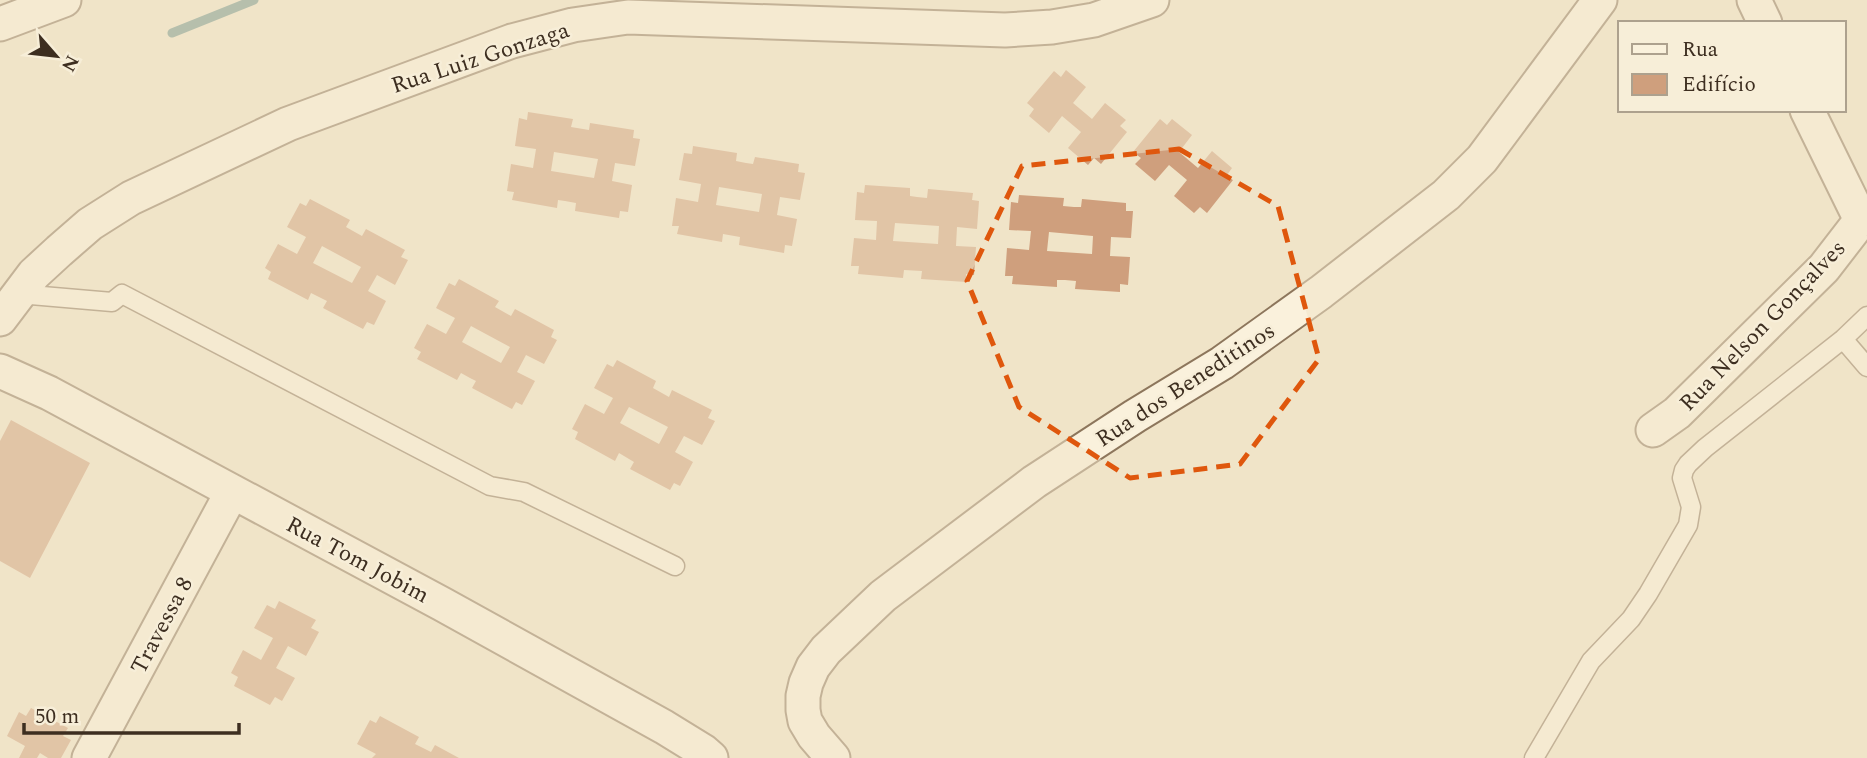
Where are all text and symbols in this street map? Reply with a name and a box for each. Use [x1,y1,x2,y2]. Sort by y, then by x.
street label: Rua Luiz Gonzaga [387,13,574,104]
north arrow [21,21,91,91]
legend [1618,21,1846,112]
text: Rua [1682,34,1719,66]
text: N [53,50,86,77]
text: Edifício [1682,69,1756,101]
street label: Rua Nelson Gonçalves [1672,232,1855,420]
street label: Rua dos Beneditinos [1089,314,1283,457]
street label: Rua Tom Jobim [279,508,435,613]
street label: Travessa 8 [122,571,203,681]
scale bar [24,692,240,736]
text: 50 m [35,701,79,733]

